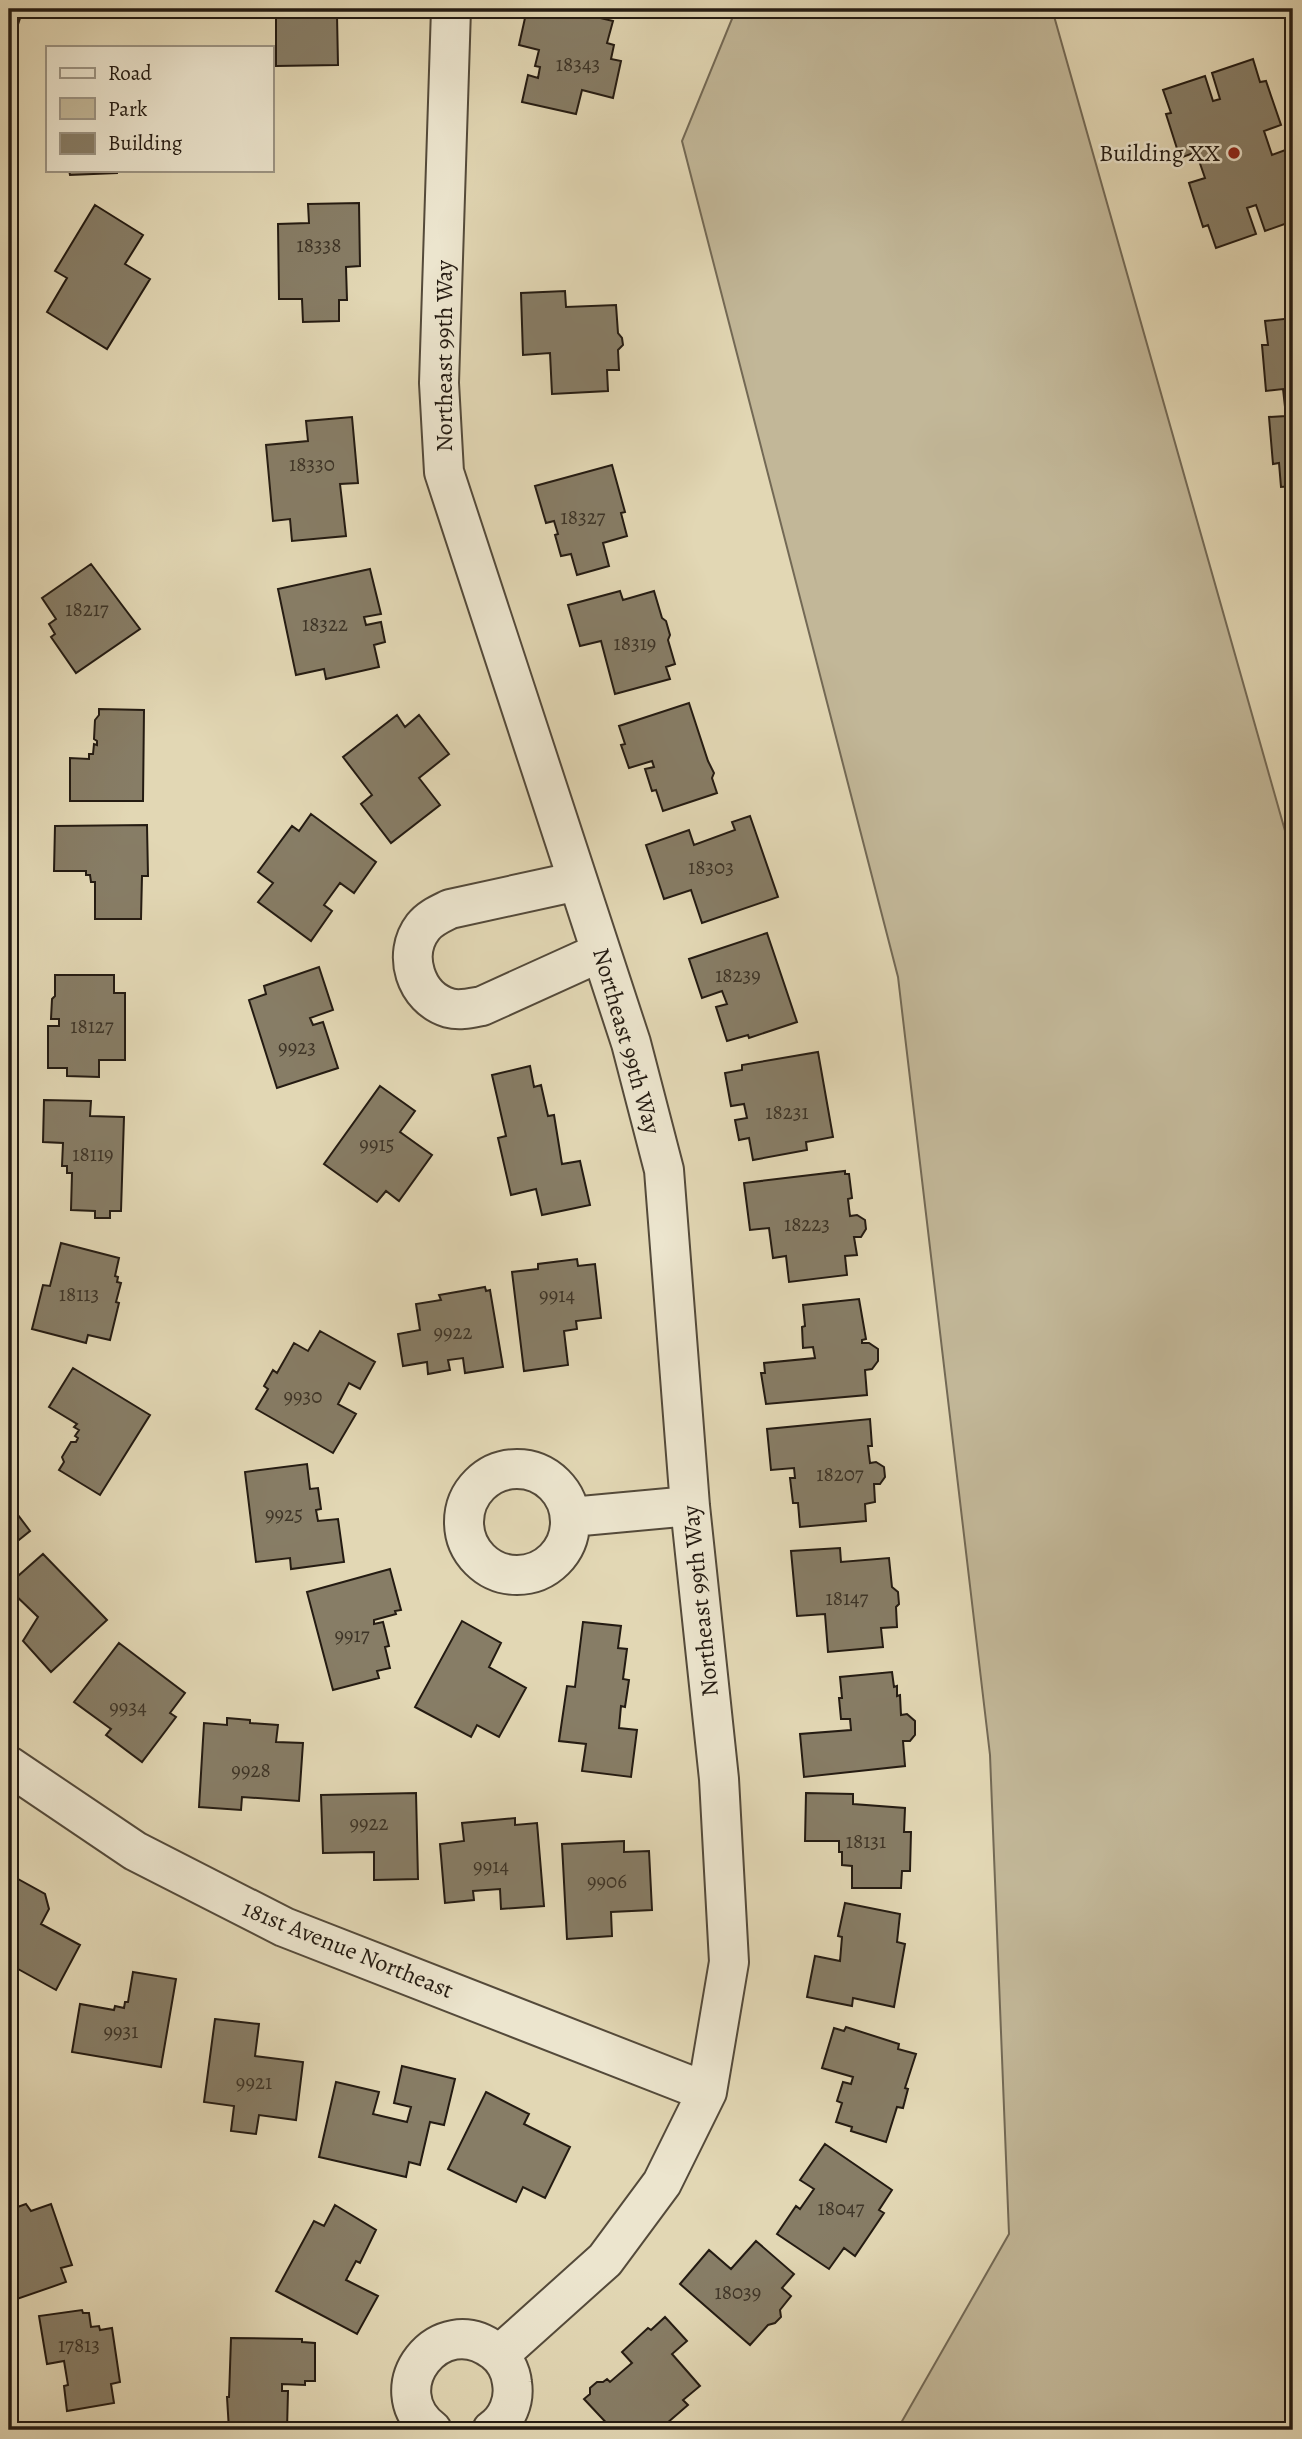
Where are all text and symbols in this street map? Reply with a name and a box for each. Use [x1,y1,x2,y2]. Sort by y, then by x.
legend [46,46,273,172]
house number: 18343 [556,50,600,78]
text: Road [108,59,152,87]
text: Park [108,95,148,123]
text: Building [108,129,183,157]
place label: Building XX [1099,137,1220,169]
marker: Building XX [1226,145,1242,161]
house number: 18338 [296,231,342,259]
street label: Northeast 99th Way [428,260,460,452]
house number: 18330 [289,450,335,478]
house number: 18327 [561,503,606,531]
house number: 18217 [65,595,109,623]
house number: 18322 [302,610,348,638]
house number: 18319 [614,629,656,657]
house number: 18303 [688,853,734,881]
street label: Northeast 99th Way [585,944,669,1138]
house number: 18239 [715,961,761,989]
house number: 18127 [70,1012,114,1040]
house number: 9923 [278,1033,316,1061]
house number: 18231 [765,1098,809,1126]
house number: 9915 [359,1130,395,1158]
house number: 18119 [72,1140,114,1168]
house number: 18223 [784,1210,830,1238]
house number: 18113 [59,1280,99,1308]
house number: 9914 [539,1281,575,1309]
house number: 9922 [433,1318,473,1346]
house number: 9930 [283,1382,323,1410]
house number: 18207 [816,1460,864,1488]
house number: 9925 [265,1500,303,1528]
street label: Northeast 99th Way [674,1504,726,1698]
house number: 18147 [826,1584,869,1612]
house number: 9917 [334,1621,370,1649]
house number: 9934 [109,1693,147,1721]
house number: 9928 [231,1756,271,1784]
house number: 9922 [349,1809,389,1837]
house number: 18131 [846,1827,886,1855]
house number: 9914 [473,1852,509,1880]
house number: 9906 [587,1867,627,1895]
street label: 181st Avenue Northeast [238,1892,458,2006]
house number: 9931 [103,2017,139,2045]
house number: 9921 [236,2068,272,2096]
house number: 18047 [818,2194,865,2222]
house number: 18039 [715,2278,761,2306]
house number: 17813 [58,2331,100,2359]

